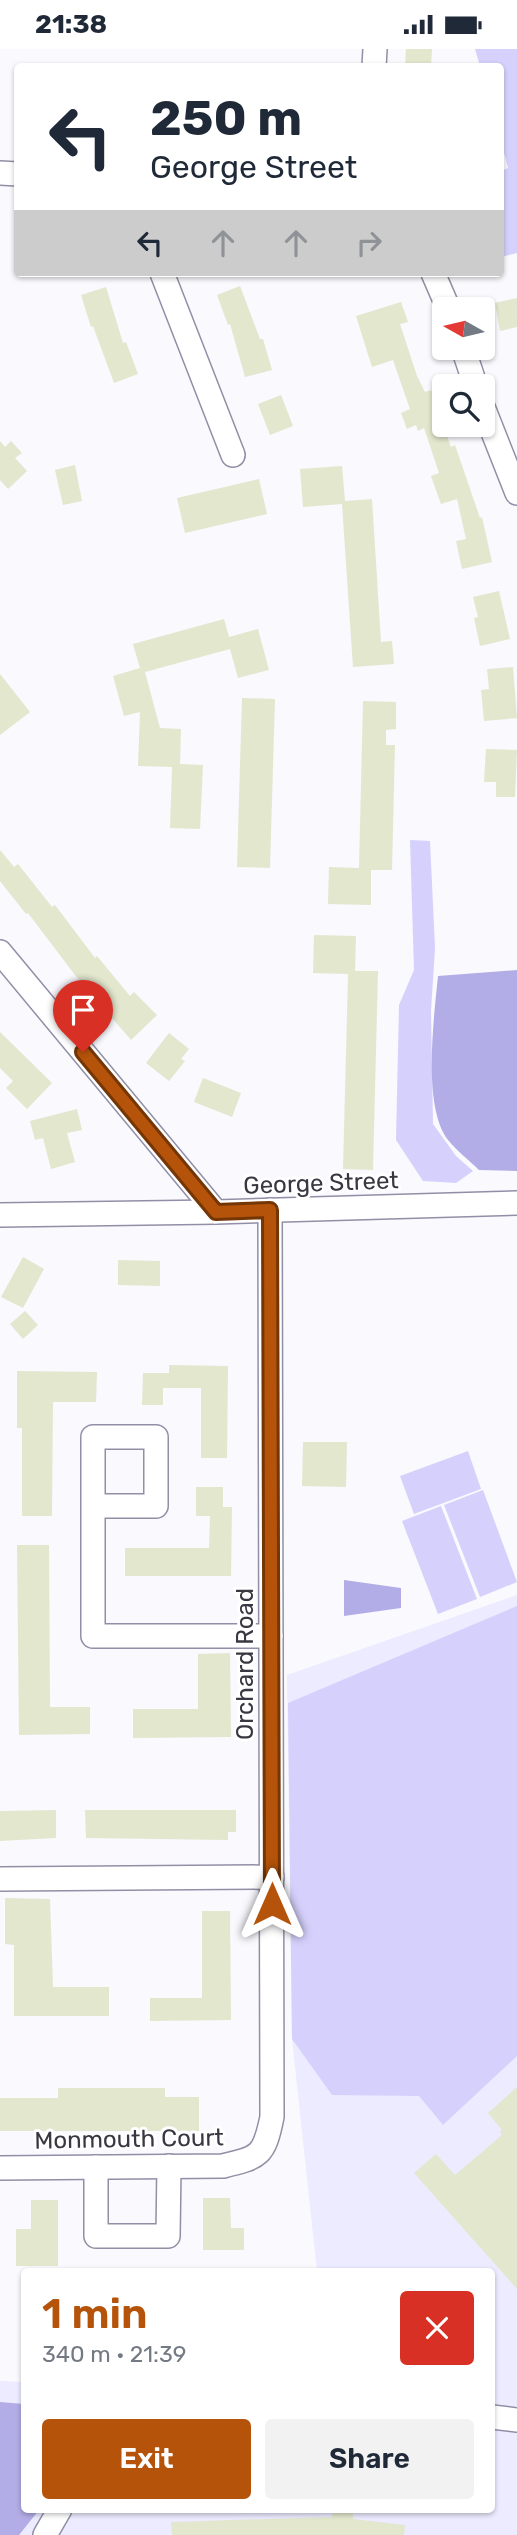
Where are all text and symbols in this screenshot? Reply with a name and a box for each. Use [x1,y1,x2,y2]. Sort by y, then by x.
text: 21:38 [35,9,107,40]
text: 250 m [150,89,302,147]
icon: left [35,91,126,182]
text: George Street [150,148,357,186]
icon: left [131,224,169,262]
icon: ahead [204,224,242,262]
icon: ahead [277,224,315,262]
icon: right [350,224,388,262]
north arrow [432,297,495,361]
map controls [432,297,495,437]
button: search [432,374,495,437]
pin [53,980,113,1052]
icon: arrive [64,991,102,1029]
street label: George Street [243,1166,399,1200]
street label: Orchard Road [231,1588,259,1740]
position arrow [235,1867,309,1941]
street label: Monmouth Court [34,2123,224,2155]
text: 1 min [42,2289,148,2339]
button: close [400,2291,474,2365]
text: 340 m · 21:39 [42,2340,186,2368]
button: Exit [42,2419,251,2499]
button: Share [265,2419,474,2499]

